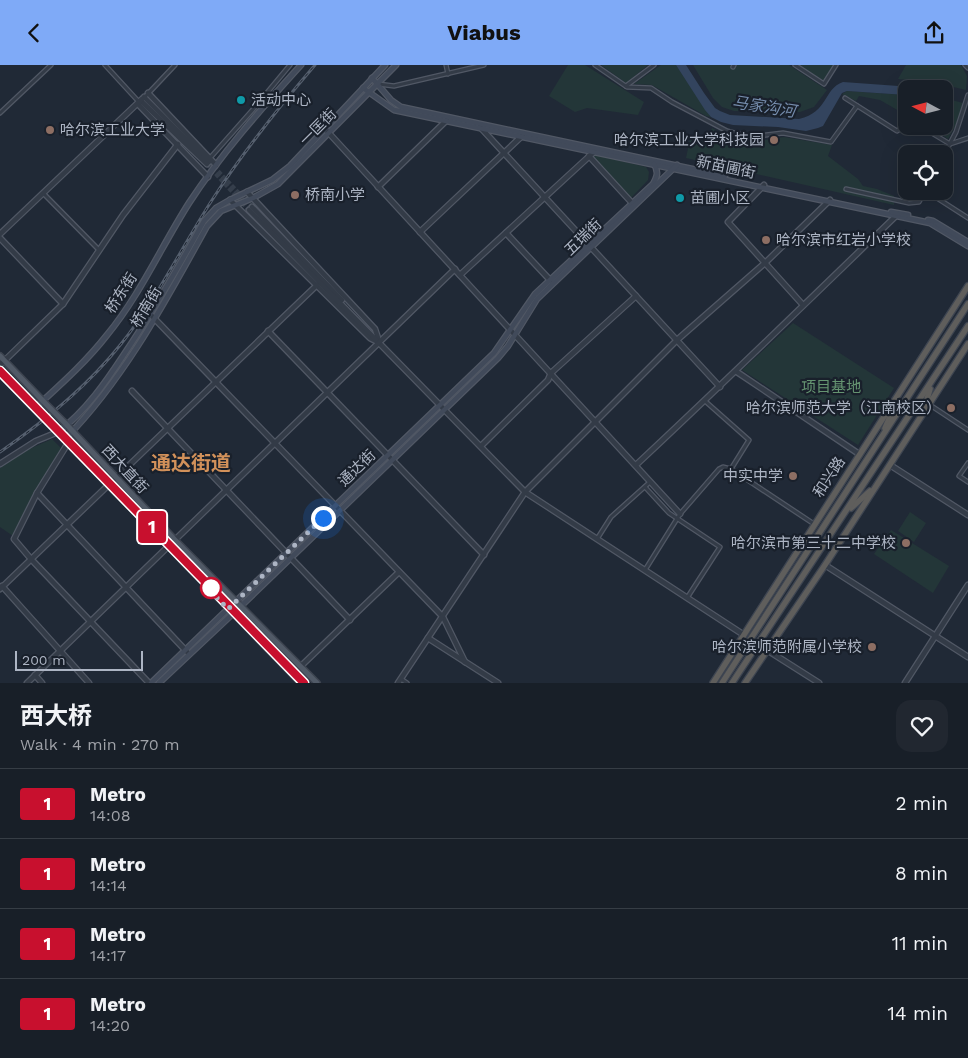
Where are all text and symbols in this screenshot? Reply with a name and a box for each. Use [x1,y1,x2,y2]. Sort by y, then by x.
icon: back [20,19,48,47]
icon: share [920,19,948,47]
text: Viabus [447,20,521,45]
north arrow [898,80,952,135]
map controls [898,80,953,200]
place label: 活动中心 [251,91,311,109]
water label: 马家沟河 [731,92,800,121]
marker: 活动中心 [235,94,247,106]
street label: 一匡街 [296,105,340,149]
place label: 哈尔滨工业大学 [60,121,165,139]
marker: 哈尔滨工业大学 [44,124,56,136]
place label: 哈尔滨工业大学科技园 [614,131,764,149]
marker: 哈尔滨工业大学科技园 [768,134,780,146]
button: locate [898,145,953,200]
street label: 新苗圃街 [695,152,757,182]
place label: 桥南小学 [305,186,365,204]
marker: 桥南小学 [289,189,301,201]
place label: 苗圃小区 [690,189,750,207]
marker: 苗圃小区 [674,192,686,204]
street label: 五瑞街 [561,215,605,259]
place label: 哈尔滨市红岩小学校 [776,231,911,249]
marker: 哈尔滨市红岩小学校 [760,234,772,246]
street label: 桥东街 [101,269,141,317]
street label: 桥南街 [127,283,165,331]
park label: 项目基地 [801,378,861,396]
place label: 哈尔滨师范大学（江南校区） [746,399,941,417]
marker: 哈尔滨师范大学（江南校区） [945,402,957,414]
street label: 西大直街 [98,441,152,497]
street label: 通达街 [335,446,379,490]
district label: 通达街道 [151,451,231,475]
street label: 和兴路 [809,453,849,501]
place label: 中实中学 [723,467,783,485]
marker: 中实中学 [787,470,799,482]
your location [311,506,336,531]
line badge: 1 [136,511,168,543]
text: 1 [148,516,156,537]
place label: 哈尔滨市第三十二中学校 [731,534,896,552]
marker: 哈尔滨市第三十二中学校 [900,537,912,549]
unlabelled marker [200,577,222,599]
place label: 哈尔滨师范附属小学校 [712,638,862,656]
marker: 哈尔滨师范附属小学校 [866,641,878,653]
scale bar [15,648,142,671]
text: 200 m [22,652,66,668]
button: heart [896,700,948,752]
text: 西大桥 [20,702,92,730]
text: Walk · 4 min · 270 m [20,735,179,754]
text: Metro [90,783,146,806]
text: 2 min [896,792,948,815]
text: 1 [44,793,51,814]
text: 14:08 [90,806,131,825]
text: Metro [90,853,146,876]
text: 8 min [895,862,948,885]
text: 1 [44,863,51,884]
text: 14:14 [90,876,127,895]
text: Metro [90,923,146,946]
text: 11 min [892,932,948,955]
text: 1 [44,933,51,954]
text: 14:17 [90,946,126,965]
text: Metro [90,993,146,1016]
text: 14 min [888,1002,948,1025]
text: 1 [44,1003,51,1024]
text: 14:20 [90,1016,130,1035]

